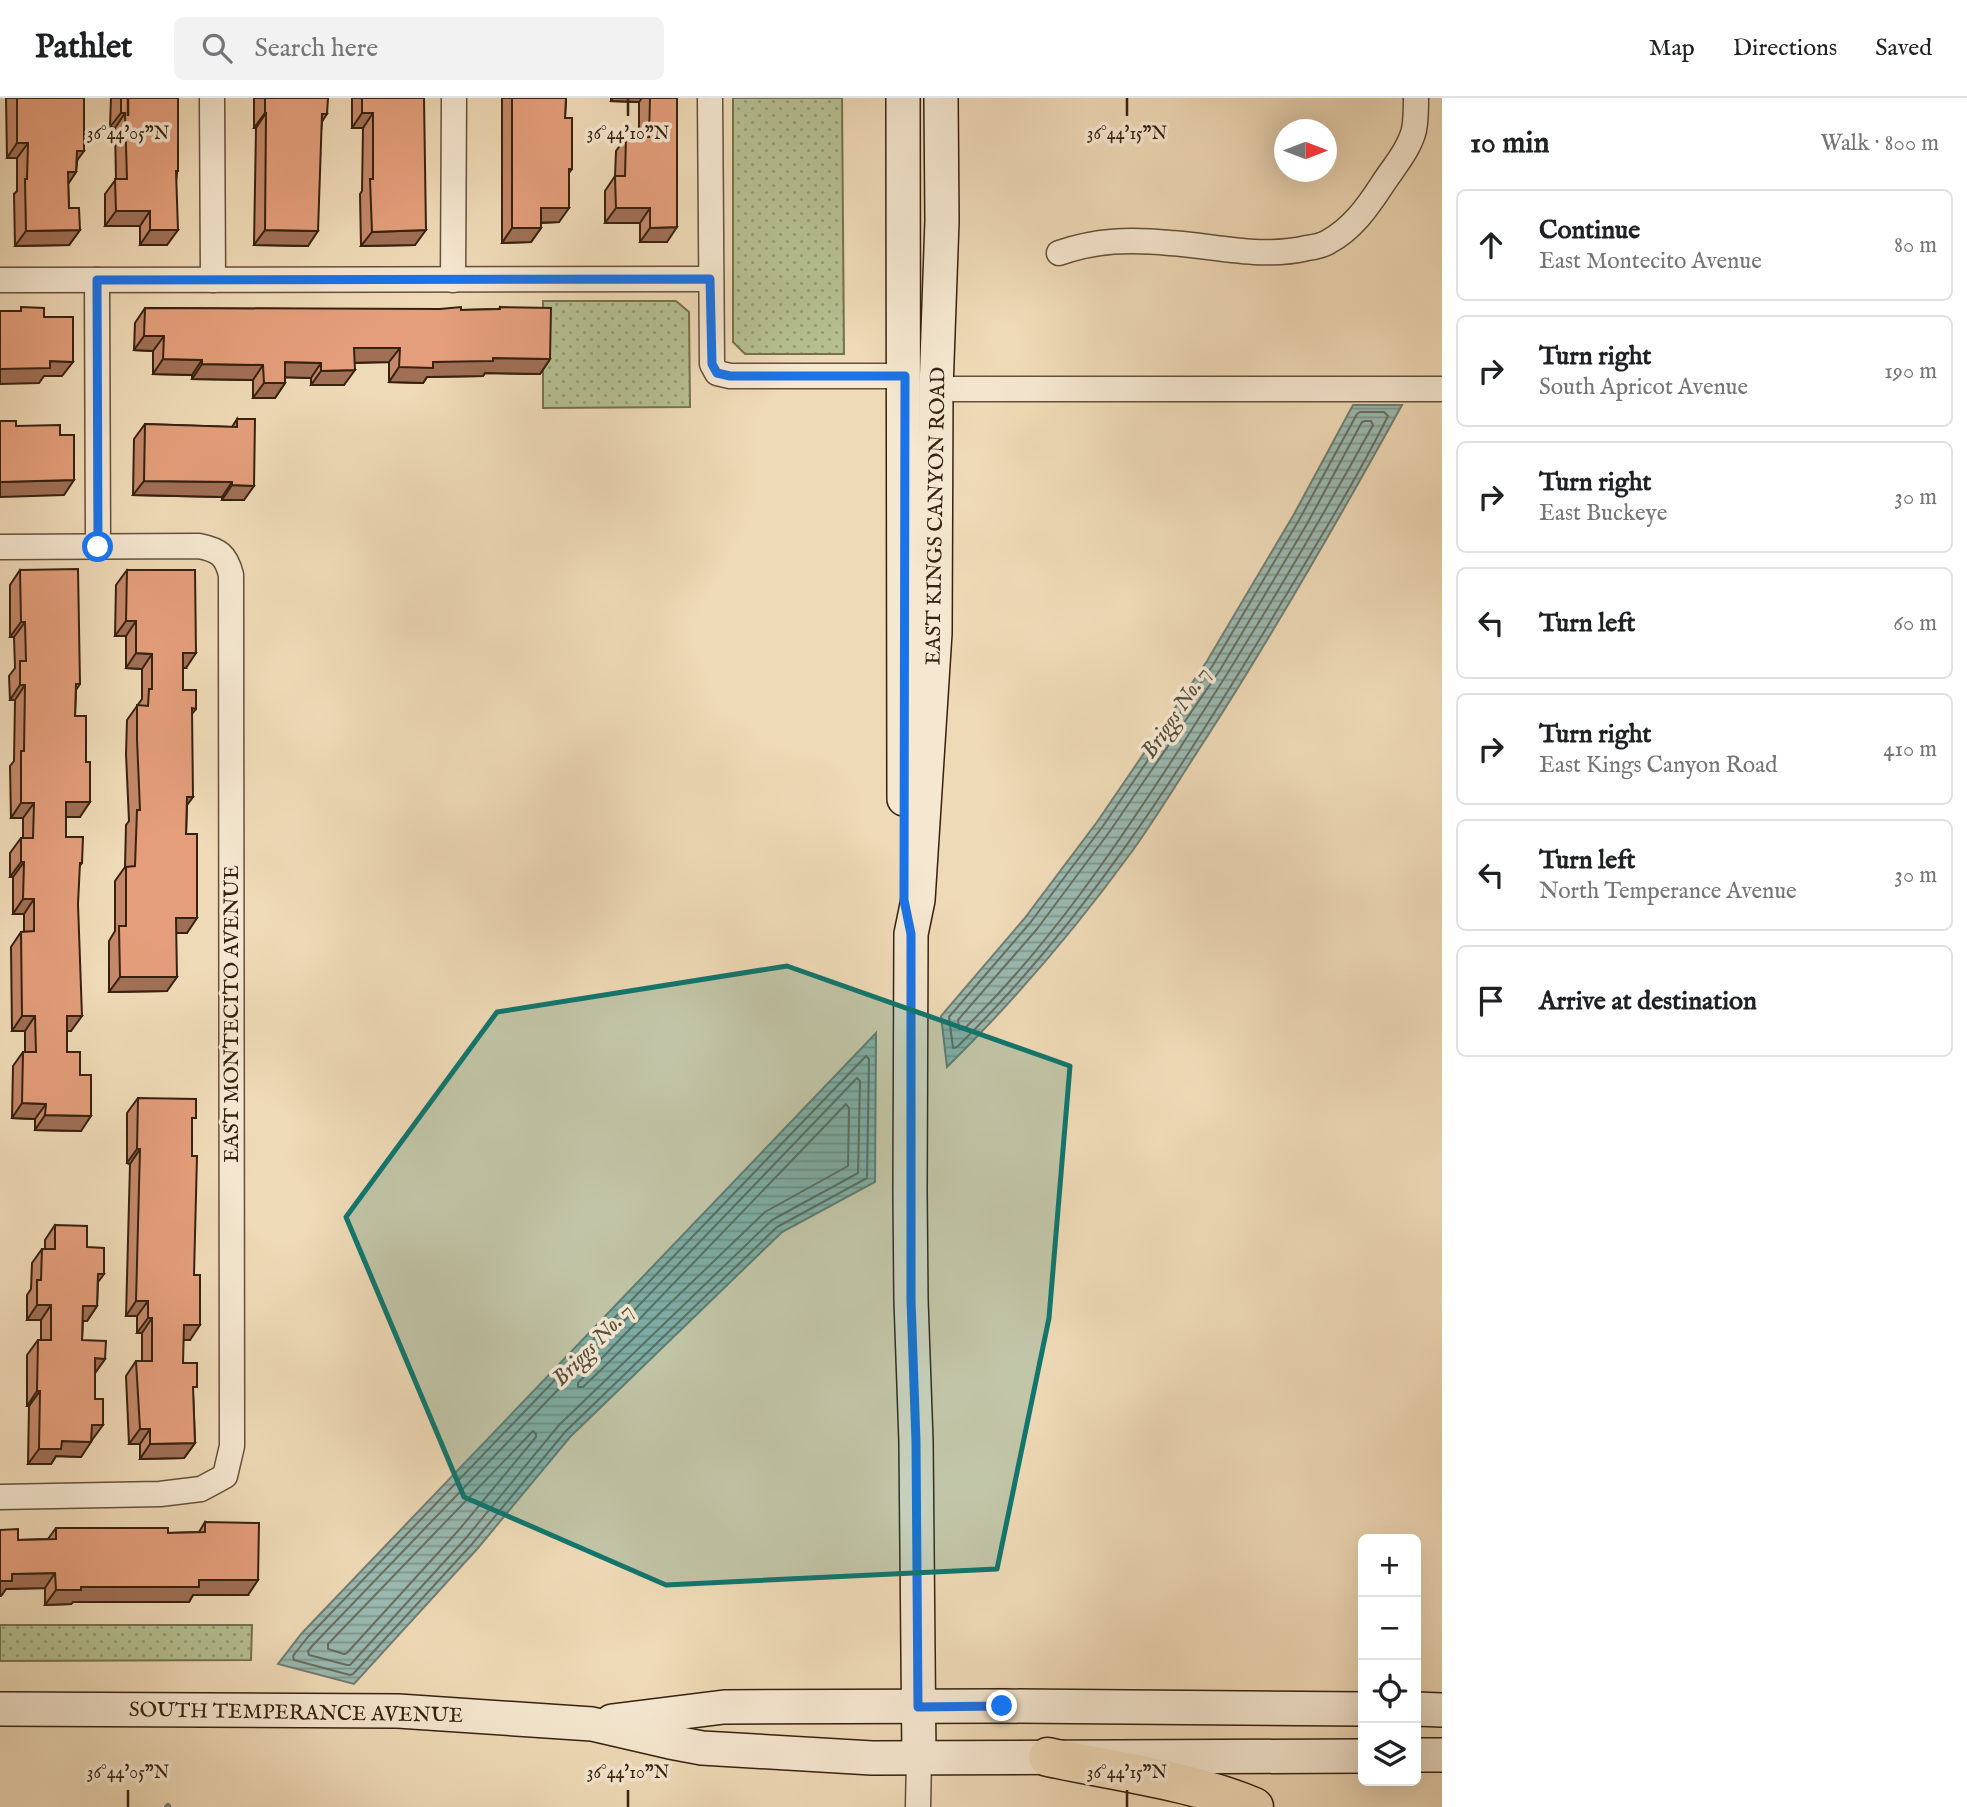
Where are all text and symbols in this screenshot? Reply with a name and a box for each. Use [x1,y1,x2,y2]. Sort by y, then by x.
search box [174,17,664,80]
text: Pathlet [35,27,132,69]
icon: search [198,29,236,67]
text: Search here [254,32,378,65]
text: Map [1649,33,1695,64]
text: Directions [1733,33,1837,64]
text: Saved [1875,33,1932,64]
north arrow [1274,119,1337,182]
text: 36°44'05"N [87,123,170,146]
text: 36°44'10"N [587,123,670,146]
text: 36°44'15"N [1087,123,1168,146]
text: 10 min [1470,125,1550,163]
text: Walk · 800 m [1820,129,1939,158]
text: Continue [1539,214,1640,247]
icon: ahead [1472,226,1510,264]
text: 80 m [1894,231,1937,260]
text: East Montecito Avenue [1539,247,1762,276]
text: Turn right [1539,340,1652,373]
icon: right [1472,352,1510,390]
text: 190 m [1884,357,1937,386]
street label: EAST KINGS CANYON ROAD [920,367,953,665]
text: South Apricot Avenue [1539,373,1748,402]
text: Turn right [1539,466,1652,499]
icon: right [1472,478,1510,516]
text: 30 m [1894,483,1937,512]
text: East Buckeye [1539,499,1667,528]
route start [82,531,113,562]
icon: left [1472,604,1510,642]
text: Turn left [1539,607,1636,640]
text: 60 m [1893,609,1937,638]
water label: Briggs No. 7 [1135,661,1218,765]
text: Turn right [1539,718,1652,751]
icon: right [1472,730,1510,768]
text: 410 m [1883,735,1937,764]
text: East Kings Canyon Road [1539,751,1777,780]
text: Turn left [1539,844,1636,877]
icon: left [1472,856,1510,894]
text: 30 m [1894,861,1937,890]
street label: EAST MONTECITO AVENUE [219,865,246,1163]
text: North Temperance Avenue [1539,877,1797,906]
icon: arrive [1472,982,1510,1020]
text: Arrive at destination [1539,985,1757,1018]
water label: Briggs No. 7 [546,1297,641,1394]
map controls [1358,1534,1421,1786]
button: + [1358,1534,1421,1597]
button: − [1358,1597,1421,1660]
button: locate [1358,1660,1421,1723]
route end [986,1690,1017,1721]
street label: SOUTH TEMPERANCE AVENUE [129,1697,463,1730]
button: layers [1358,1723,1421,1786]
text: 36°44'05"N [87,1762,170,1785]
text: 36°44'10"N [587,1762,670,1785]
text: 36°44'15"N [1087,1762,1168,1785]

